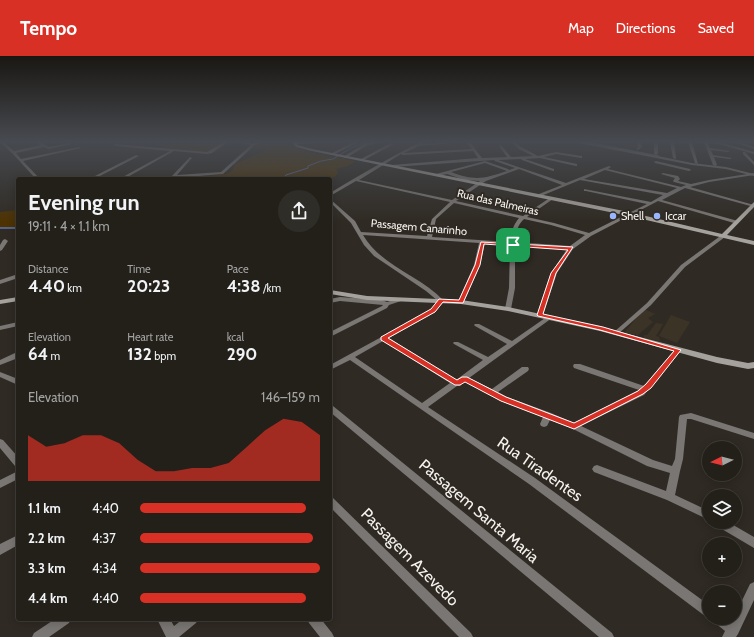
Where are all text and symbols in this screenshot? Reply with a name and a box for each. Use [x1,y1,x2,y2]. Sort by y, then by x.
text: Tempo [20,17,77,40]
text: Map [568,19,594,37]
text: Directions [616,19,676,37]
text: Saved [698,19,734,37]
street label: Rua das Palmeiras [456,186,541,218]
text: Evening run [28,189,140,216]
button: share [278,190,320,232]
place label: Shell [621,209,645,223]
place label: Iccar [665,209,687,223]
marker: Shell [608,211,618,221]
marker: Iccar [652,211,662,221]
street label: Passagem Canarinho [370,216,468,238]
text: 19:11 · 4 × 1.1 km [28,218,110,234]
pin [496,228,530,262]
icon: arrive [502,234,524,256]
text: Distance [28,262,69,276]
text: Time [127,262,151,276]
text: Pace [227,262,249,276]
text: 4.40 [28,276,65,296]
text: 20:23 [127,276,170,296]
text: 4:38 [227,276,260,296]
text: km [65,281,82,295]
text: /km [260,281,281,295]
text: Elevation [28,330,71,344]
text: Heart rate [127,330,173,344]
text: kcal [227,330,244,344]
text: 64 [28,344,48,364]
text: 132 [127,344,152,364]
text: 290 [227,344,257,364]
text: m [48,349,60,363]
text: bpm [152,349,176,363]
text: Elevation [28,389,79,405]
text: 146–159 m [261,389,320,405]
street label: Rua Tiradentes [494,433,587,506]
north arrow [702,441,742,481]
map controls [702,441,742,625]
street label: Passagem Santa Maria [415,455,543,567]
button: layers [702,489,742,529]
text: 1.1 km [28,500,61,516]
text: 4:40 [92,500,119,516]
street label: Passagem Azevedo [357,504,463,610]
text: 2.2 km [28,530,65,546]
text: 4:37 [92,530,116,546]
button: + [702,537,742,577]
text: 3.3 km [28,560,65,576]
text: 4:34 [92,560,117,576]
button: − [702,585,742,625]
text: 4.4 km [28,590,68,606]
text: 4:40 [92,590,119,606]

